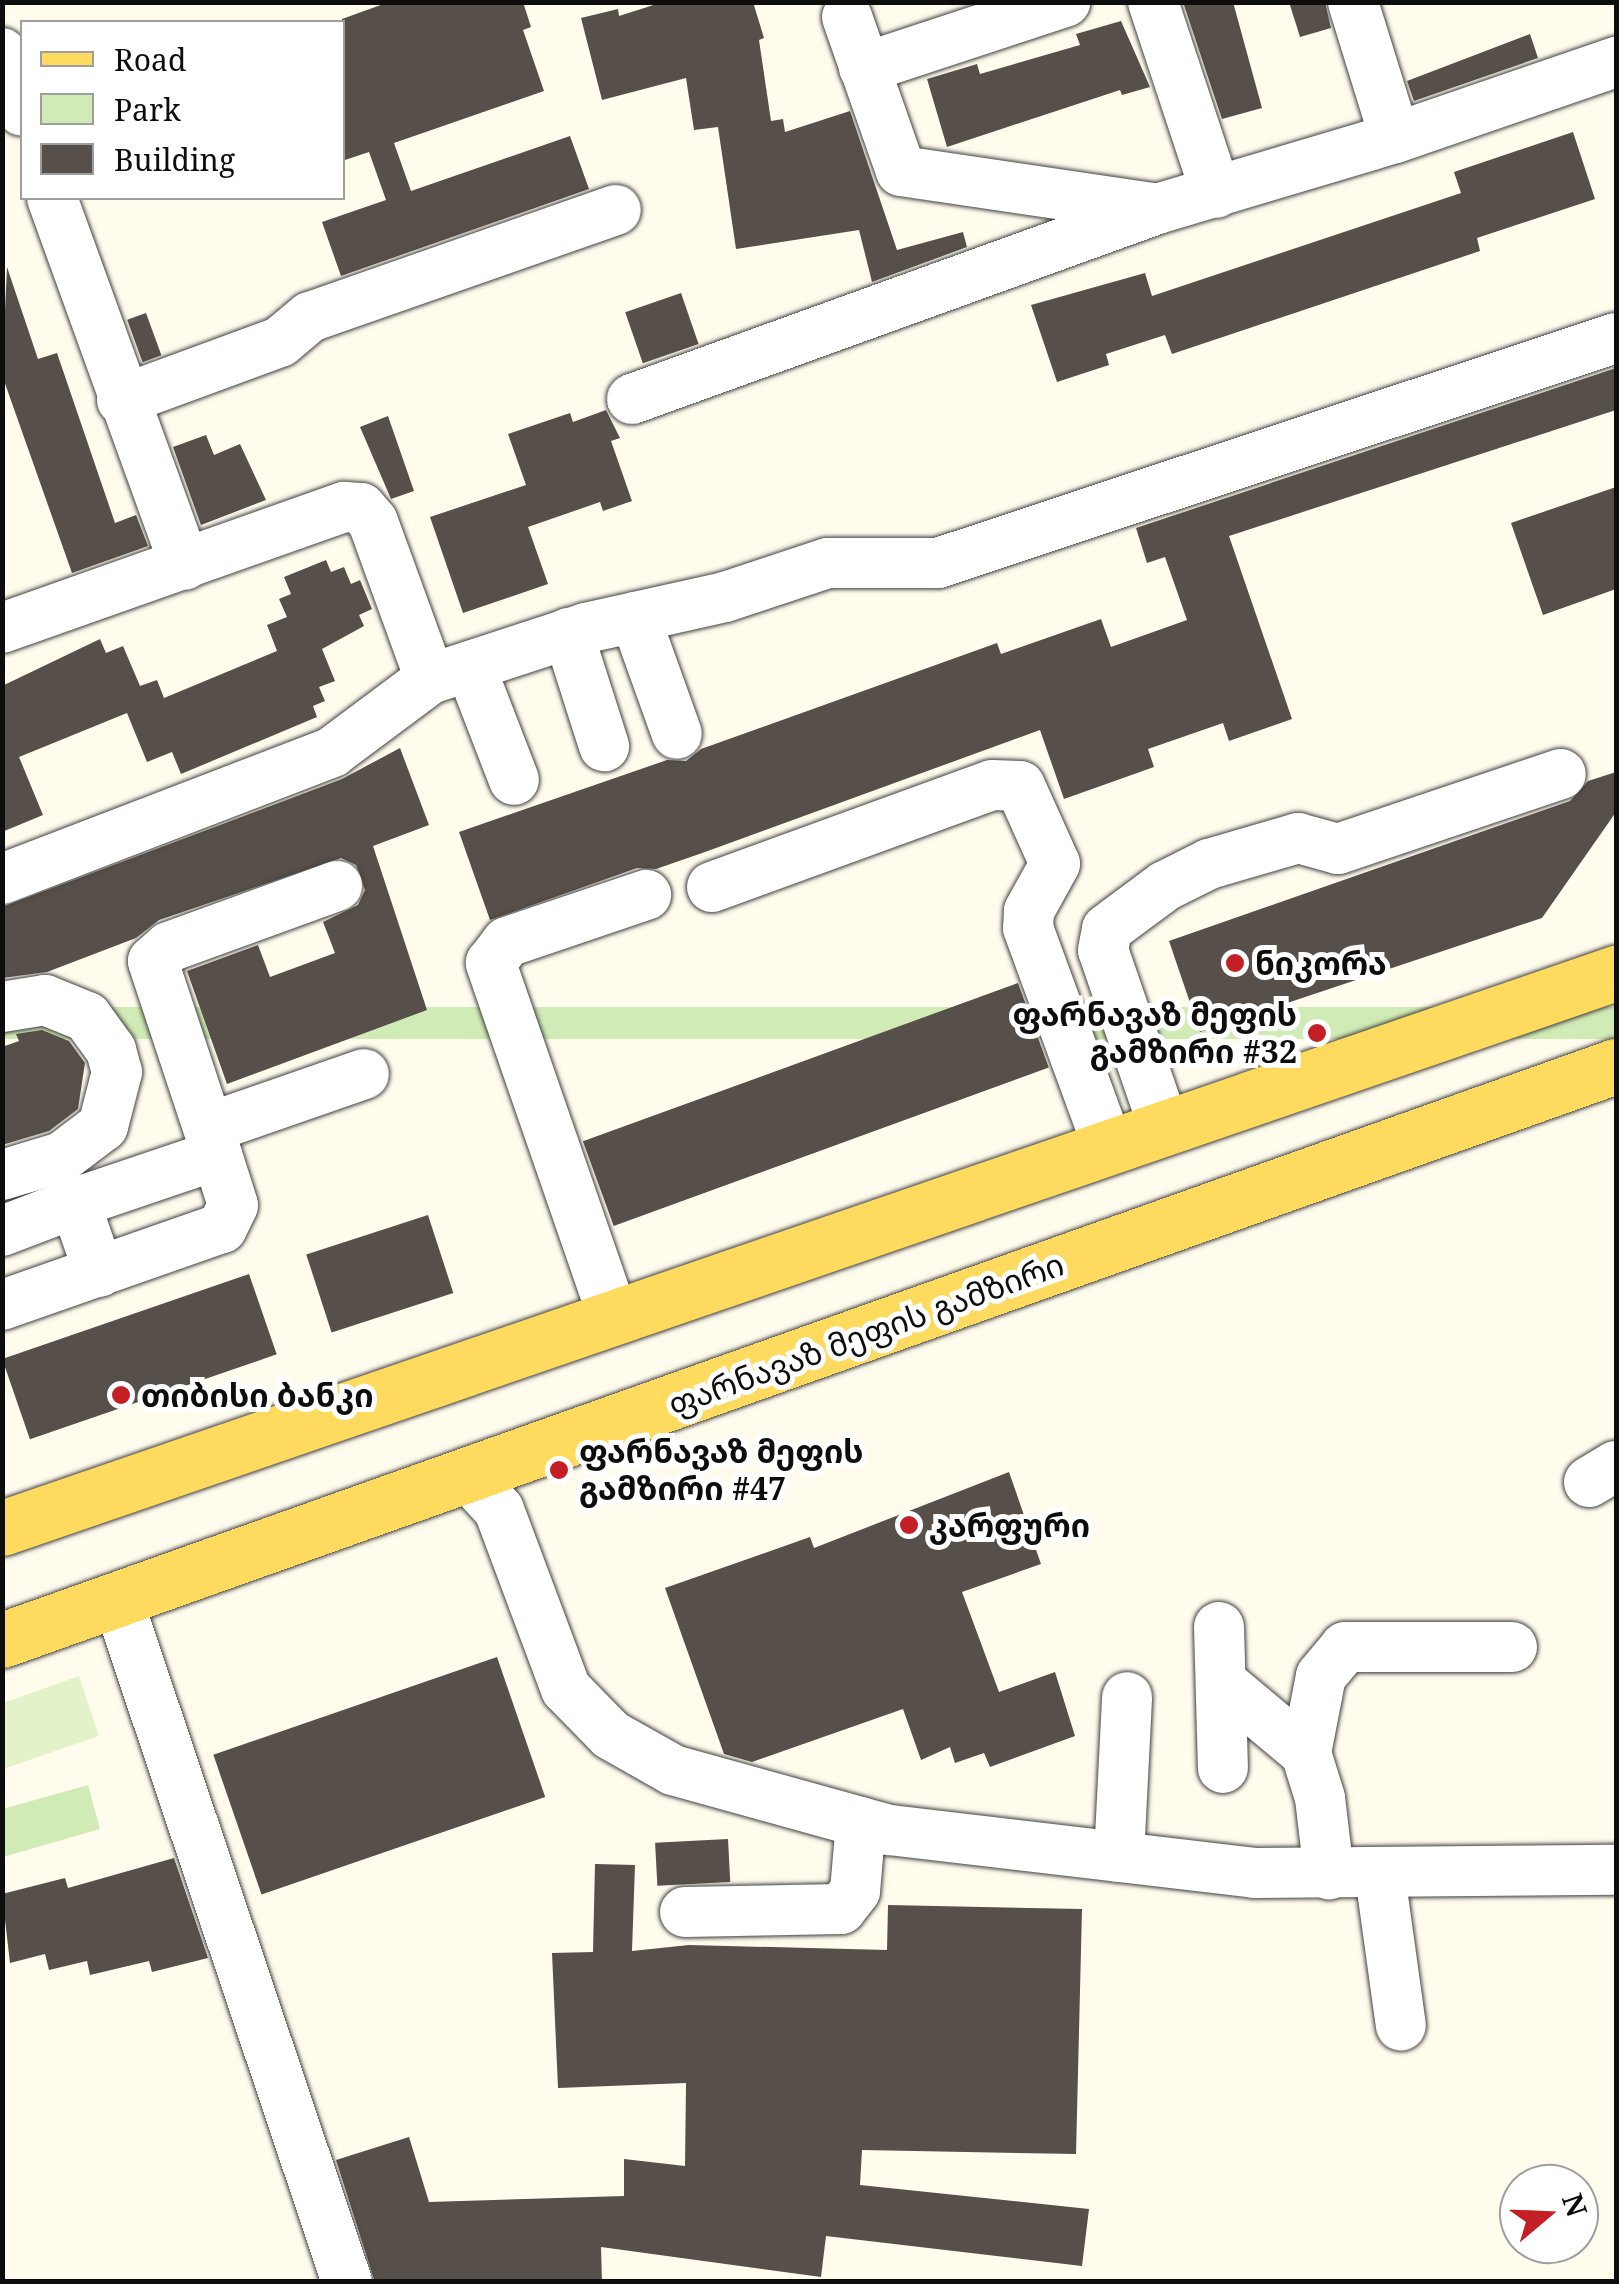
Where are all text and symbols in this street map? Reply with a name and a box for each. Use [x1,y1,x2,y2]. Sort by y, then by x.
legend [20,20,345,200]
text: Road [114,39,186,80]
text: Park [114,89,181,130]
text: Building [114,139,235,180]
place label: ნიკორა [1255,944,1387,982]
marker: ნიკორა [1224,952,1246,974]
place label: ფარნავაზ მეფის გამზირი #32 [1013,996,1297,1071]
marker: ფარნავაზ მეფის გამზირი #32 [1306,1022,1328,1044]
street label: ფარნავაზ მეფის გამზირი [663,1244,1069,1424]
place label: თიბისი ბანკი [141,1376,374,1414]
marker: თიბისი ბანკი [110,1384,132,1406]
place label: ფარნავაზ მეფის გამზირი #47 [579,1433,863,1508]
marker: ფარნავაზ მეფის გამზირი #47 [548,1459,570,1481]
place label: კარფური [929,1506,1090,1544]
marker: კარფური [898,1514,920,1536]
north arrow [1499,2164,1599,2264]
text: N [1554,2188,1597,2222]

